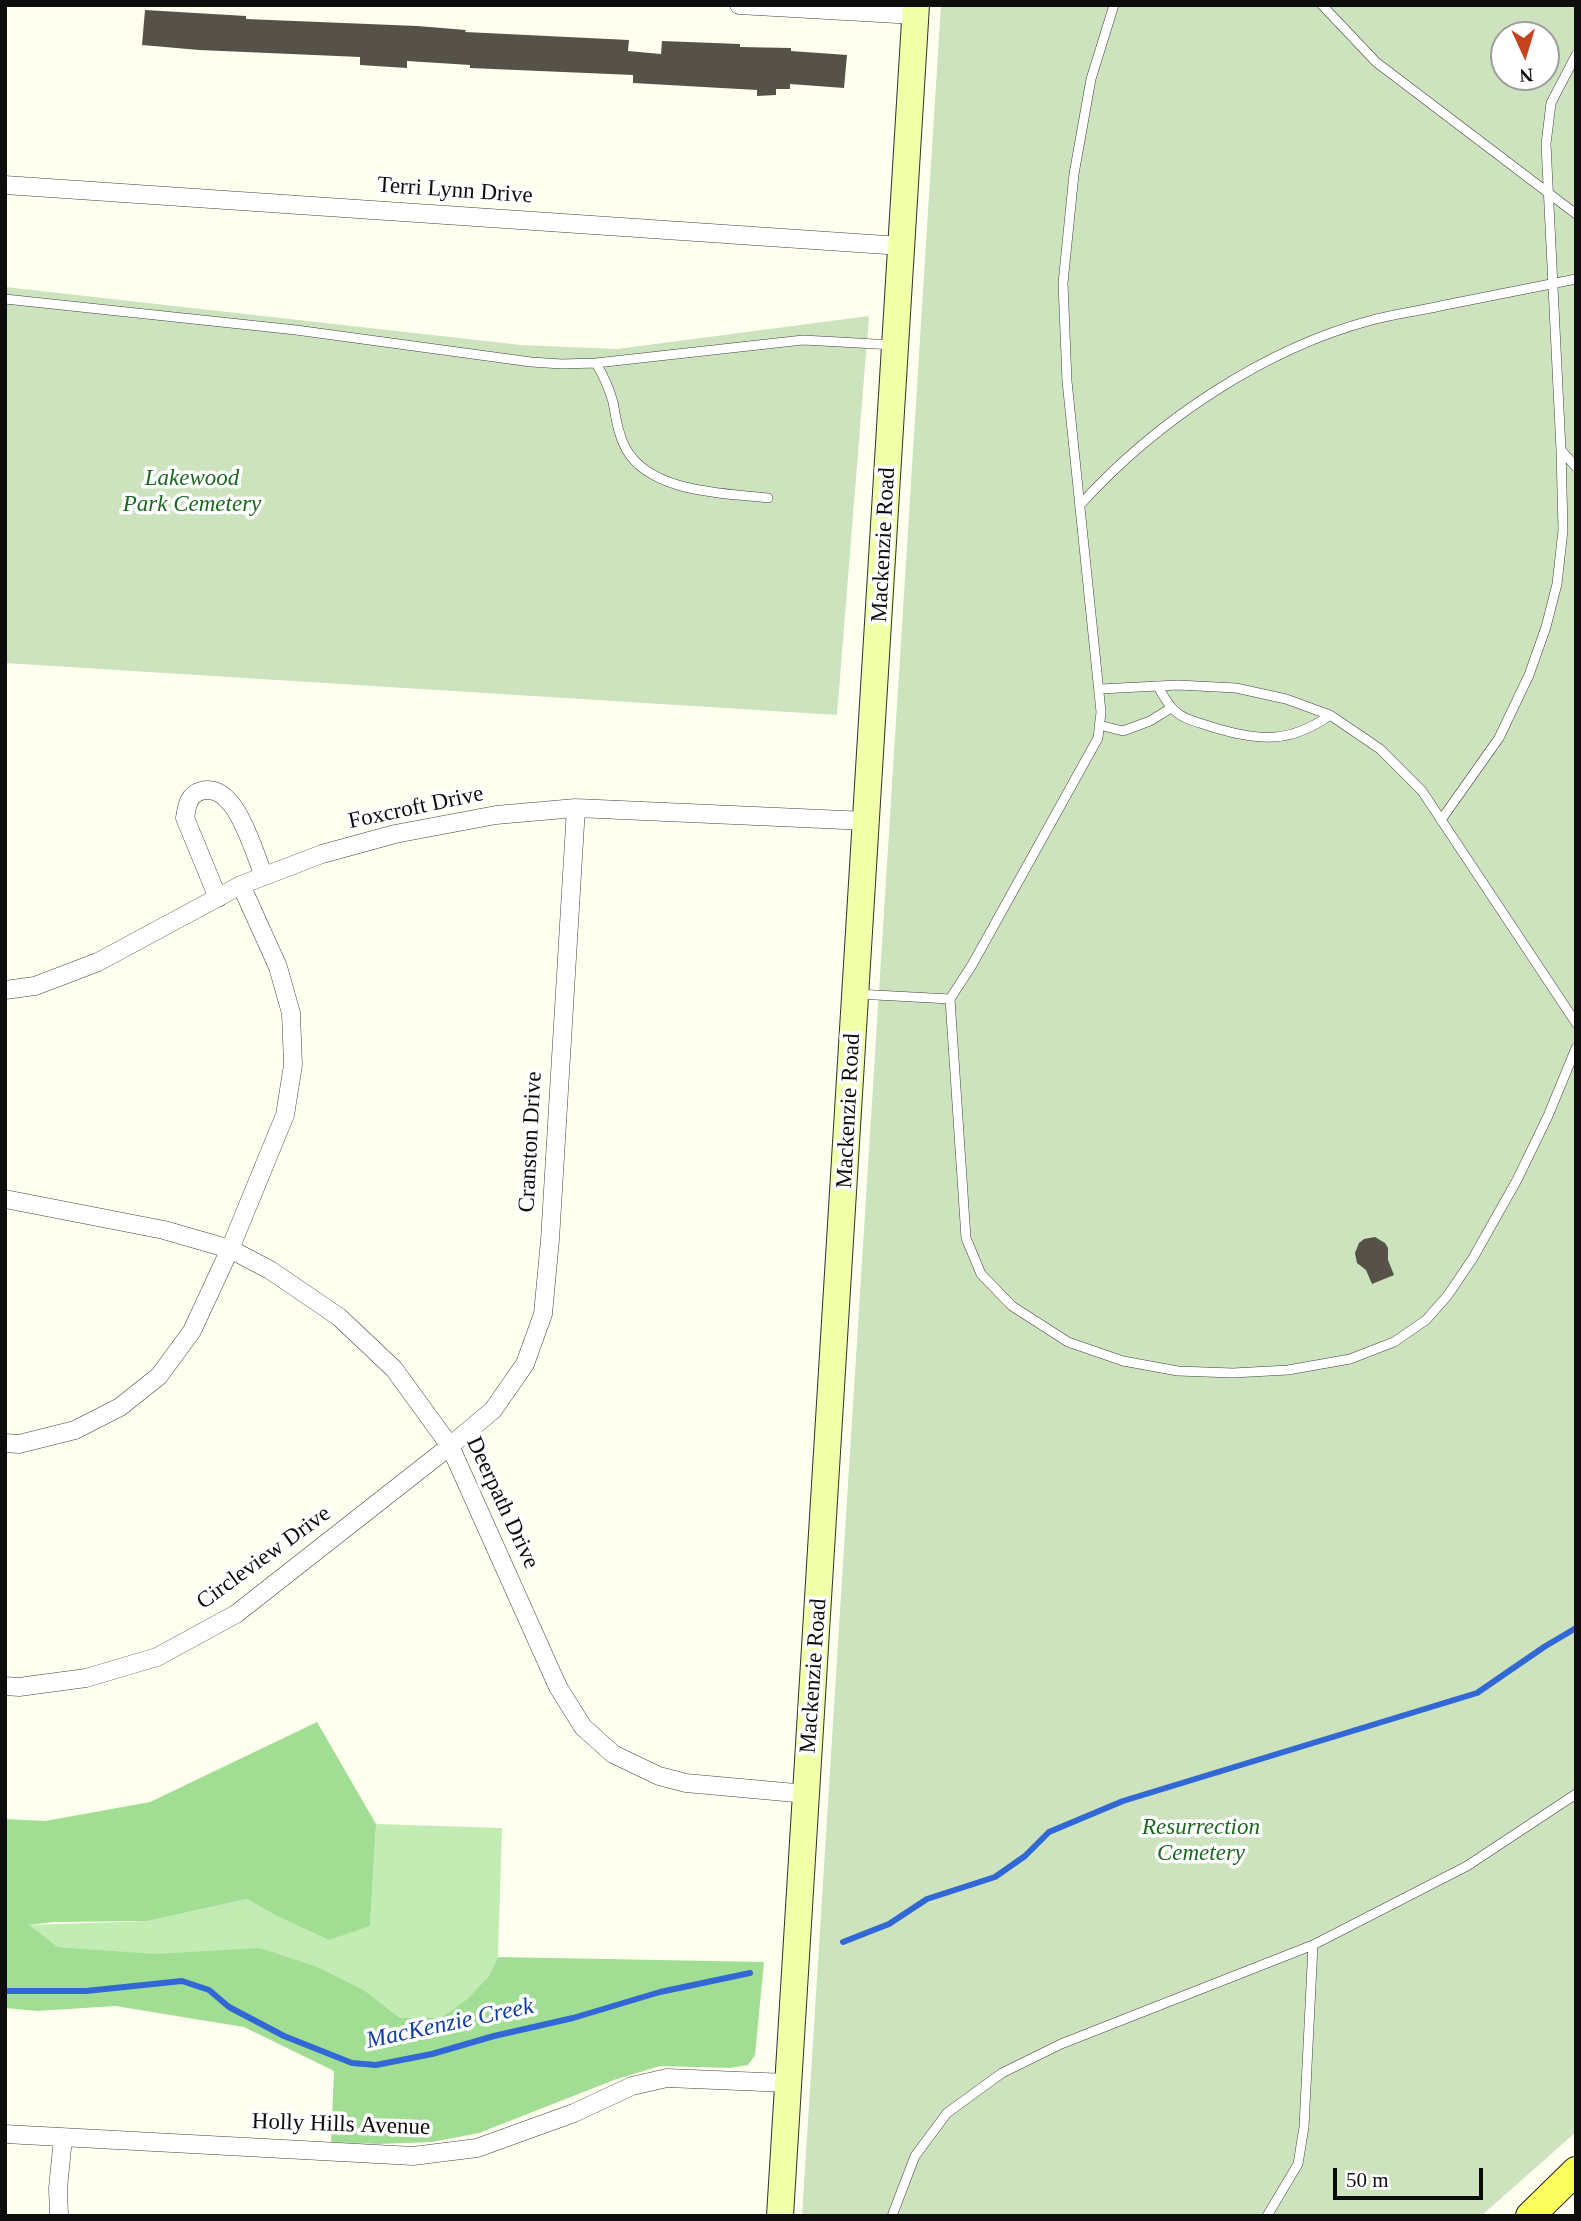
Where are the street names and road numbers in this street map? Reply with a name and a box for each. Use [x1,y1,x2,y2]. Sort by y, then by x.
street label: Terri Lynn Drive [376,172,534,210]
street label: Mackenzie Road [866,467,902,623]
street label: Foxcroft Drive [346,780,486,836]
street label: Mackenzie Road [831,1033,867,1189]
street label: Cranston Drive [514,1071,548,1213]
street label: Deerpath Drive [459,1433,545,1573]
street label: Circleview Drive [192,1500,336,1616]
street label: Mackenzie Road [795,1598,833,1754]
street label: Holly Hills Avenue [251,2108,431,2142]

